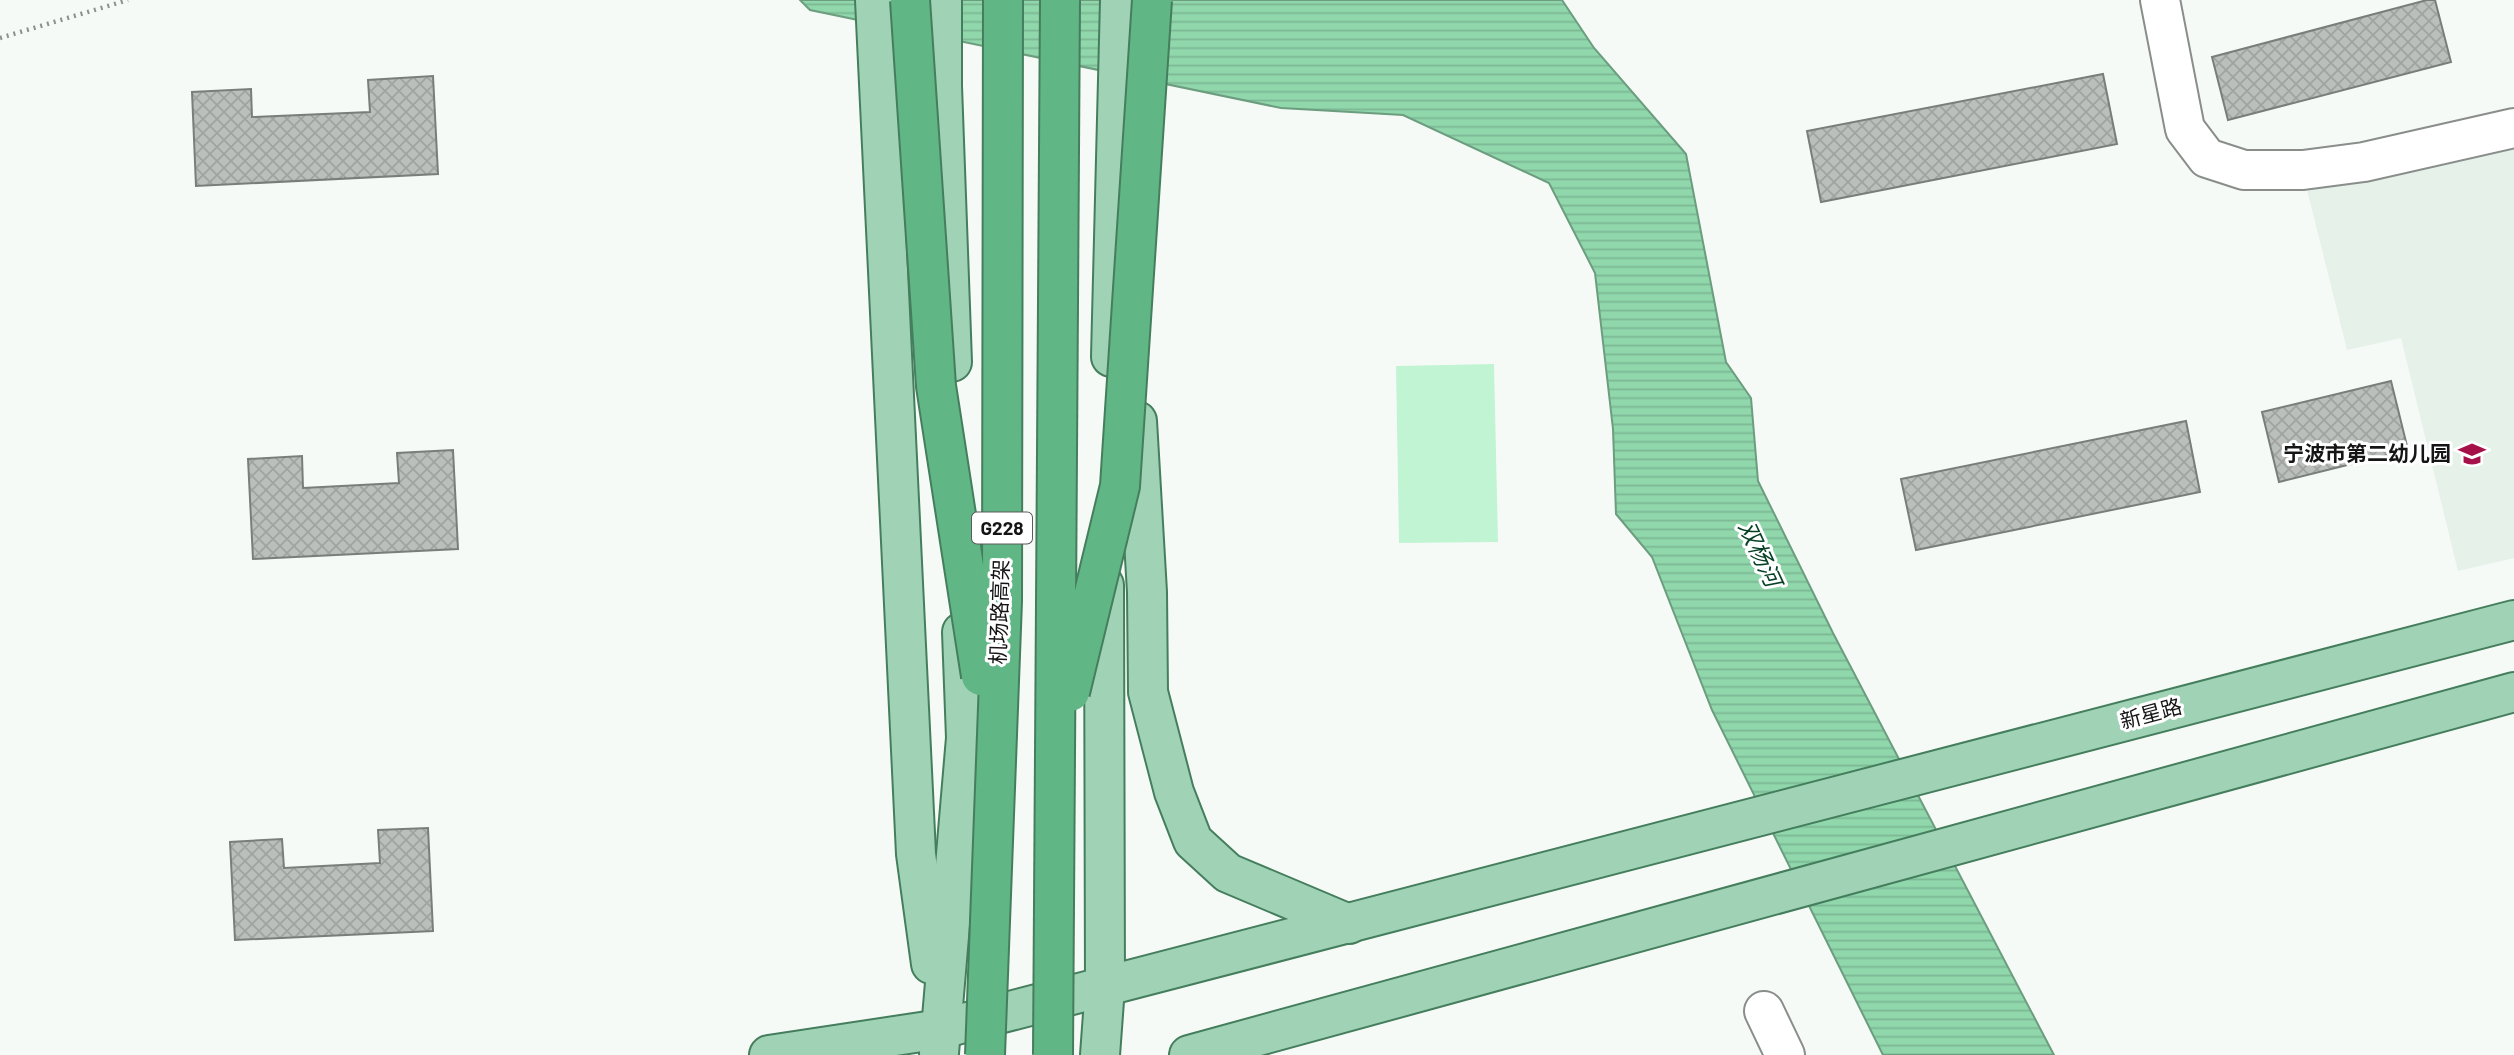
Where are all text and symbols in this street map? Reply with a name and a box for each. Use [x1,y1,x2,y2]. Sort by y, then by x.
school or university icon: 宁波市第二幼儿园 [2457,439,2487,469]
place label: 宁波市第二幼儿园 [2283,440,2451,465]
road number: G228 [972,512,1032,544]
water label: 双杨河 [1734,516,1790,594]
street label: 机场路高架 [984,559,1013,665]
street label: 新星路 [2117,692,2184,733]

